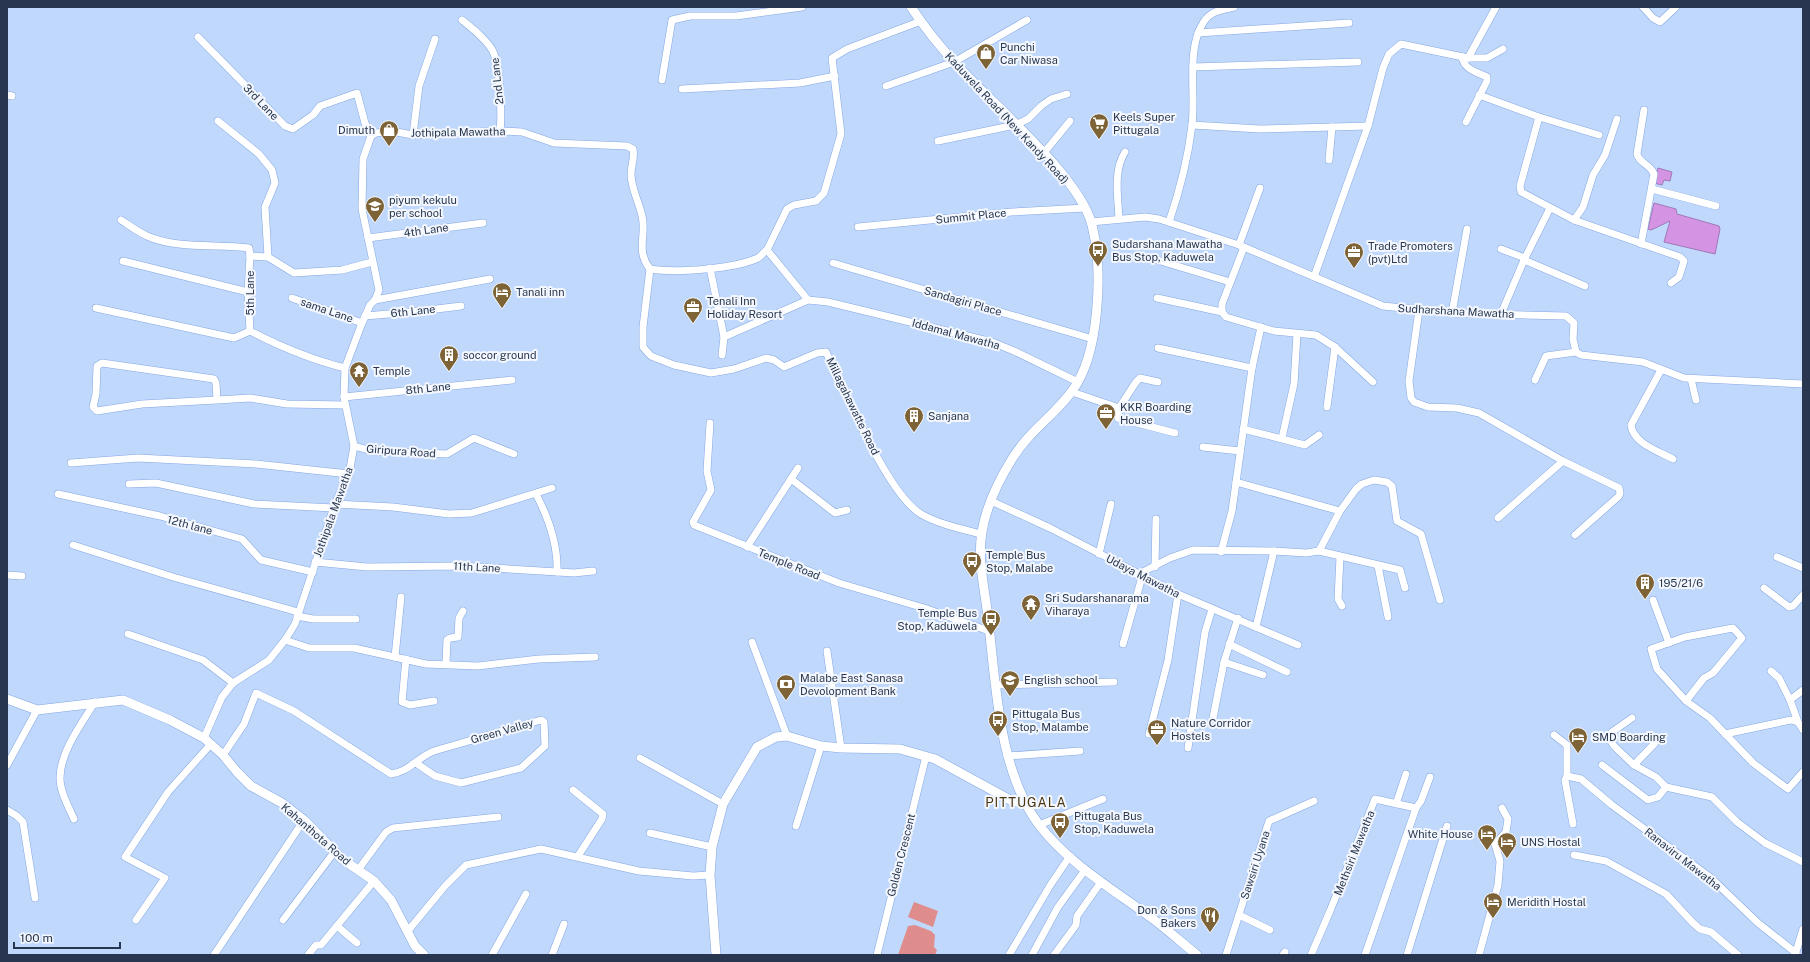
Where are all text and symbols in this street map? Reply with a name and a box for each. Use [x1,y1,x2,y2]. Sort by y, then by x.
place label: Punchi Car Niwasa [1000,41,1058,66]
shop icon: Punchi Car Niwasa [975,42,997,70]
street label: Kaduwela Road (New Kandy Road) [943,50,1071,186]
street label: 2nd Lane [489,57,505,105]
street label: 3rd Lane [241,82,281,122]
place label: Keels Super Pittugala [1113,111,1175,136]
supermarket icon: Keels Super Pittugala [1088,112,1110,140]
shop icon: Dimuth [378,119,400,147]
place label: Dimuth [338,124,375,136]
street label: Jothipala Mawatha [410,125,506,139]
place label: piyum kekulu per school [389,194,457,219]
school or university icon: piyum kekulu per school [364,195,386,223]
street label: Summit Place [935,206,1007,226]
street label: 4th Lane [403,221,449,239]
place label: Sudarshana Mawatha Bus Stop, Kaduwela [1112,238,1222,263]
bus stop icon: Sudarshana Mawatha Bus Stop, Kaduwela [1087,239,1109,267]
place label: Trade Promoters (pvt)Ltd [1368,240,1453,265]
office icon: Trade Promoters (pvt)Ltd [1343,241,1365,269]
street label: 5th Lane [244,270,256,316]
hotel icon: Tanali inn [491,281,513,309]
street label: Sandagiri Place [923,284,1003,318]
place label: Tanali inn [516,286,565,298]
street label: sama Lane [299,295,355,325]
place label: Tenali Inn Holiday Resort [707,295,782,320]
office icon: Tenali Inn Holiday Resort [682,296,704,324]
street label: Sudharshana Mawatha [1397,302,1515,320]
street label: 6th Lane [390,303,436,319]
street label: Iddamal Mawatha [911,317,1001,351]
building icon: soccor ground [438,344,460,372]
place label: soccor ground [463,349,537,361]
street label: Millagahawatte Road [824,355,882,457]
temple icon: Temple [348,360,370,388]
place label: Temple [373,365,410,377]
street label: 8th Lane [405,380,451,396]
place label: KKR Boarding House [1120,401,1192,426]
office icon: KKR Boarding House [1095,402,1117,430]
building icon: Sanjana [903,405,925,433]
place label: Sanjana [928,410,969,422]
street label: Giripura Road [366,443,436,459]
street label: Jothipala Mawatha [311,465,355,559]
street label: 12th lane [166,513,214,537]
street label: Temple Road [756,546,822,582]
place label: Temple Bus Stop, Malabe [986,549,1053,574]
bus stop icon: Temple Bus Stop, Malabe [961,550,983,578]
street label: Udaya Mawatha [1104,552,1182,600]
street label: 11th Lane [453,560,501,574]
building icon: 195/21/6 [1634,572,1656,600]
place label: 195/21/6 [1659,577,1703,589]
place label: Sri Sudarshanarama Viharaya [1045,592,1149,617]
temple icon: Sri Sudarshanarama Viharaya [1020,593,1042,621]
place label: Temple Bus Stop, Kaduwela [897,607,977,632]
bus stop icon: Temple Bus Stop, Kaduwela [980,608,1002,636]
school or university icon: English school [999,669,1021,697]
place label: Malabe East Sanasa Devolopment Bank [800,672,903,697]
bank icon: Malabe East Sanasa Devolopment Bank [775,673,797,701]
place label: English school [1024,674,1098,686]
place label: Pittugala Bus Stop, Malambe [1012,708,1089,733]
bus stop icon: Pittugala Bus Stop, Malambe [987,709,1009,737]
street label: Green Valley [469,716,535,746]
place label: Nature Corridor Hostels [1171,717,1251,742]
office icon: Nature Corridor Hostels [1146,718,1168,746]
hotel icon: SMD Boarding [1567,726,1589,754]
place label: SMD Boarding [1592,731,1666,743]
district label: PITTUGALA [985,795,1067,810]
street label: Kahanthota Road [279,801,353,867]
street label: Methsiri Mawatha [1331,809,1377,897]
place label: Pittugala Bus Stop, Kaduwela [1074,810,1154,835]
bus stop icon: Pittugala Bus Stop, Kaduwela [1049,811,1071,839]
street label: Golden Crescent [885,812,917,898]
hotel icon: White House [1476,823,1498,851]
street label: Ranaviru Mawatha [1642,825,1724,893]
place label: White House [1408,828,1473,840]
street label: Sawsiri Uyana [1238,829,1272,901]
hotel icon: UNS Hostal [1496,831,1518,859]
place label: UNS Hostal [1521,836,1581,848]
hotel icon: Meridith Hostal [1482,891,1504,919]
place label: Meridith Hostal [1507,896,1586,908]
place label: Don & Sons Bakers [1137,904,1196,929]
restaurant icon: Don & Sons Bakers [1199,905,1221,933]
scale bar [14,924,120,950]
text: 100 m [20,931,53,945]

